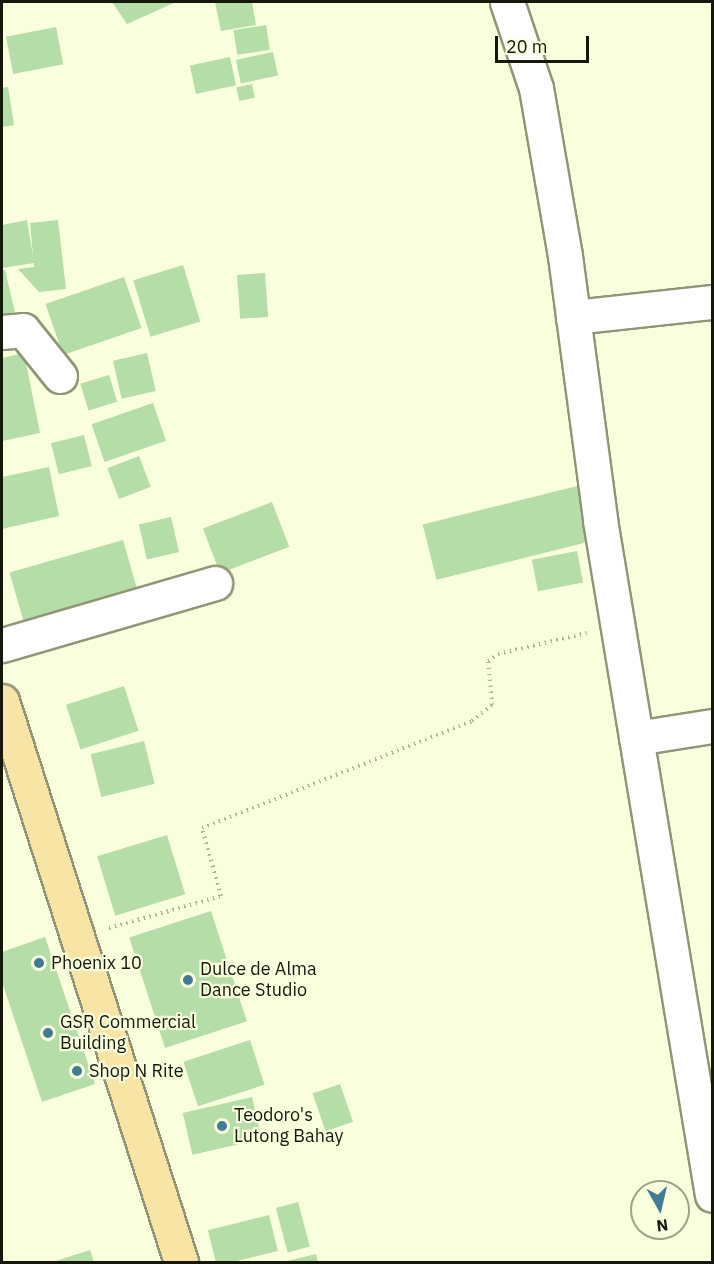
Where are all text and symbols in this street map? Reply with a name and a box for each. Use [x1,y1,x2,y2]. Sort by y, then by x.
scale bar [498,24,592,62]
text: 20 m [506,35,548,58]
place label: Phoenix 10 [51,952,142,974]
marker: Phoenix 10 [32,956,46,970]
place label: Dulce de Alma Dance Studio [200,959,317,1002]
marker: Dulce de Alma Dance Studio [181,973,195,987]
place label: GSR Commercial Building [60,1012,196,1054]
marker: GSR Commercial Building [41,1026,55,1040]
place label: Shop N Rite [89,1060,184,1082]
marker: Shop N Rite [70,1064,84,1078]
place label: Teodoro's Lutong Bahay [234,1105,343,1148]
marker: Teodoro's Lutong Bahay [215,1119,229,1133]
north arrow [630,1180,690,1240]
text: N [655,1215,669,1237]

